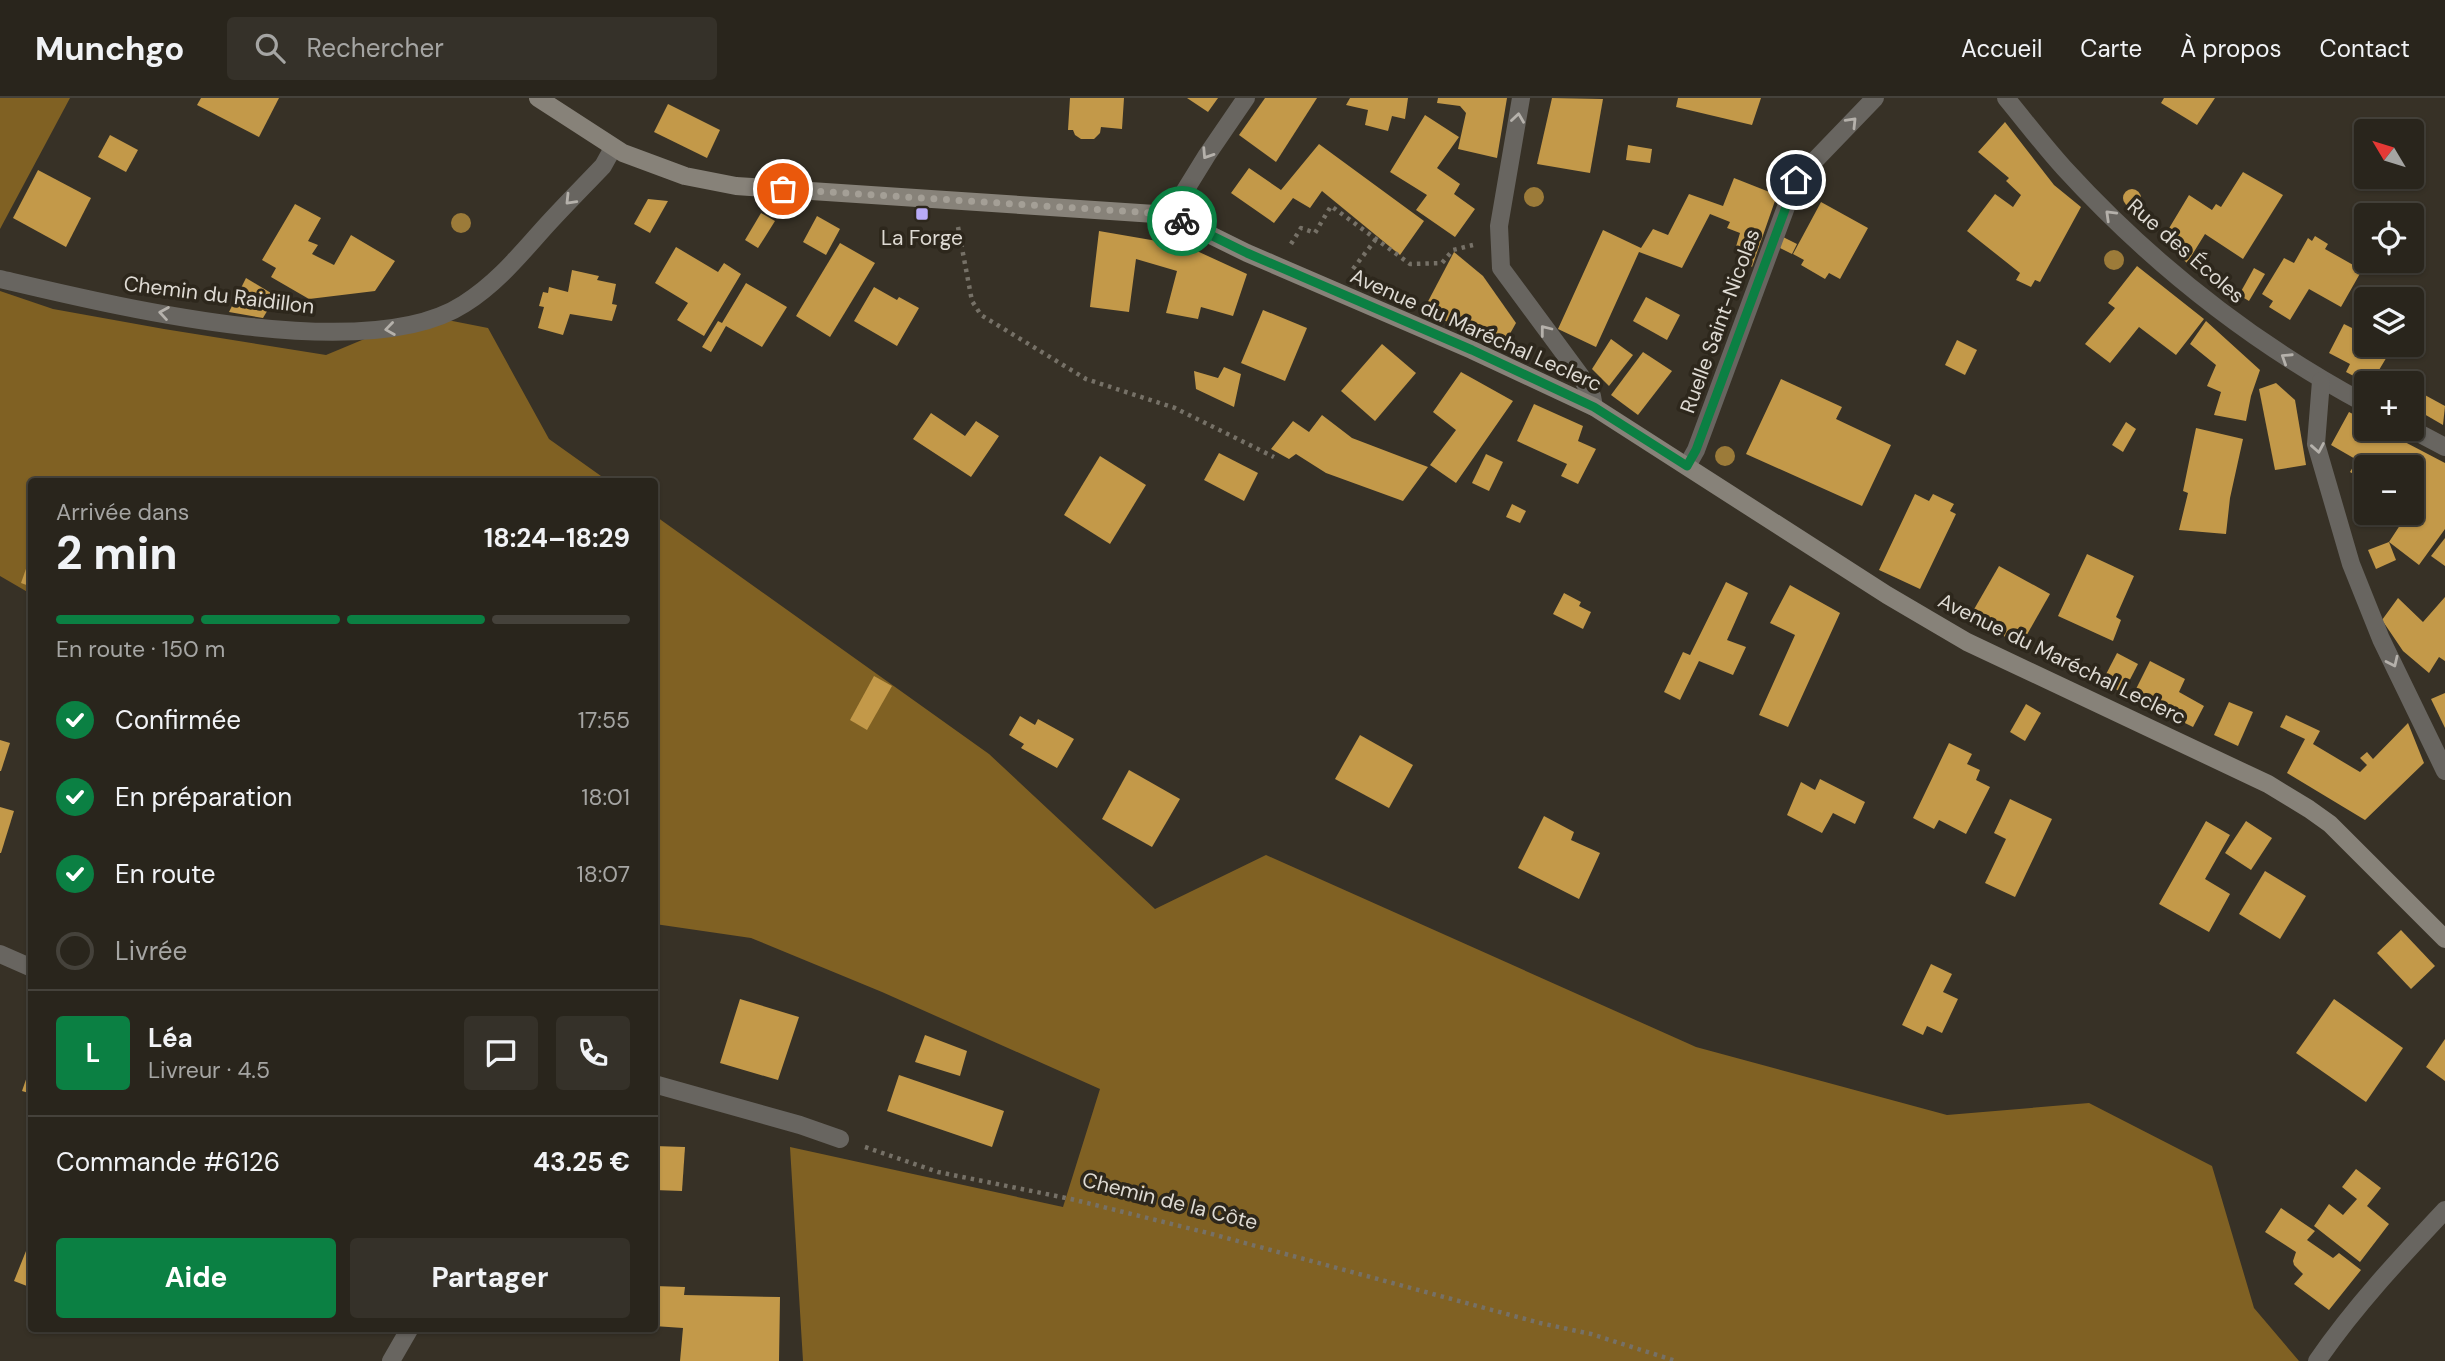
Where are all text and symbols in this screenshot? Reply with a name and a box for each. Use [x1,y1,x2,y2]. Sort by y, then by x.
search box [227,17,717,80]
text: Munchgo [35,27,185,70]
icon: search [251,29,289,67]
text: Rechercher [307,31,444,65]
text: Accueil [1961,33,2042,64]
text: Carte [2080,33,2142,64]
text: À propos [2180,33,2282,64]
text: Contact [2320,33,2410,64]
one-way arrow [1511,112,1526,124]
one-way arrow [1843,117,1856,130]
north arrow [2354,119,2424,189]
map controls [2354,119,2424,525]
one-way arrow [1203,147,1216,160]
pin [1766,150,1826,210]
pin [753,159,813,219]
icon: home [1777,161,1815,199]
icon: bag [764,170,802,208]
courier [1147,186,1217,256]
one-way arrow [566,192,578,205]
street label: Rue des Écoles [2121,192,2251,310]
icon: bike [1163,202,1201,240]
button: locate [2354,203,2424,273]
marker: La Forge [914,206,930,222]
one-way arrow [2105,210,2118,223]
place label: La Forge [881,224,963,252]
street label: Ruelle Saint-Nicolas [1674,225,1766,417]
street label: Avenue du Maréchal Leclerc [1346,262,1606,398]
street label: Chemin du Raidillon [122,269,316,321]
button: layers [2354,287,2424,357]
one-way arrow [158,306,170,321]
one-way arrow [384,321,396,336]
one-way arrow [1540,325,1553,338]
one-way arrow [2281,353,2294,366]
button: + [2354,371,2424,441]
one-way arrow [2310,442,2325,454]
button: − [2354,455,2424,525]
text: Arrivée dans [56,497,189,527]
text: 18:24–18:29 [484,521,630,555]
text: 2 min [56,523,178,583]
street label: Avenue du Maréchal Leclerc [1933,587,2191,731]
text: En route · 150 m [56,634,225,664]
one-way arrow [2384,655,2398,667]
icon: check [56,701,94,739]
text: Confirmée [115,703,241,737]
text: 17:55 [578,705,630,735]
icon: check [56,778,94,816]
text: En préparation [115,780,292,814]
text: 18:01 [581,782,630,812]
icon: check [56,855,94,893]
text: En route [115,857,216,891]
text: 18:07 [577,859,630,889]
text: Livrée [115,934,187,968]
button: chat [464,1016,538,1090]
button: phone [556,1016,630,1090]
text: Léa [148,1021,193,1055]
text: L [86,1036,100,1070]
text: Livreur · 4.5 [148,1055,270,1085]
text: Commande #6126 [56,1145,280,1179]
text: 43.25 € [533,1145,630,1179]
street label: Chemin de la Côte [1079,1166,1261,1236]
button: Aide [56,1238,336,1318]
button: Partager [350,1238,630,1318]

